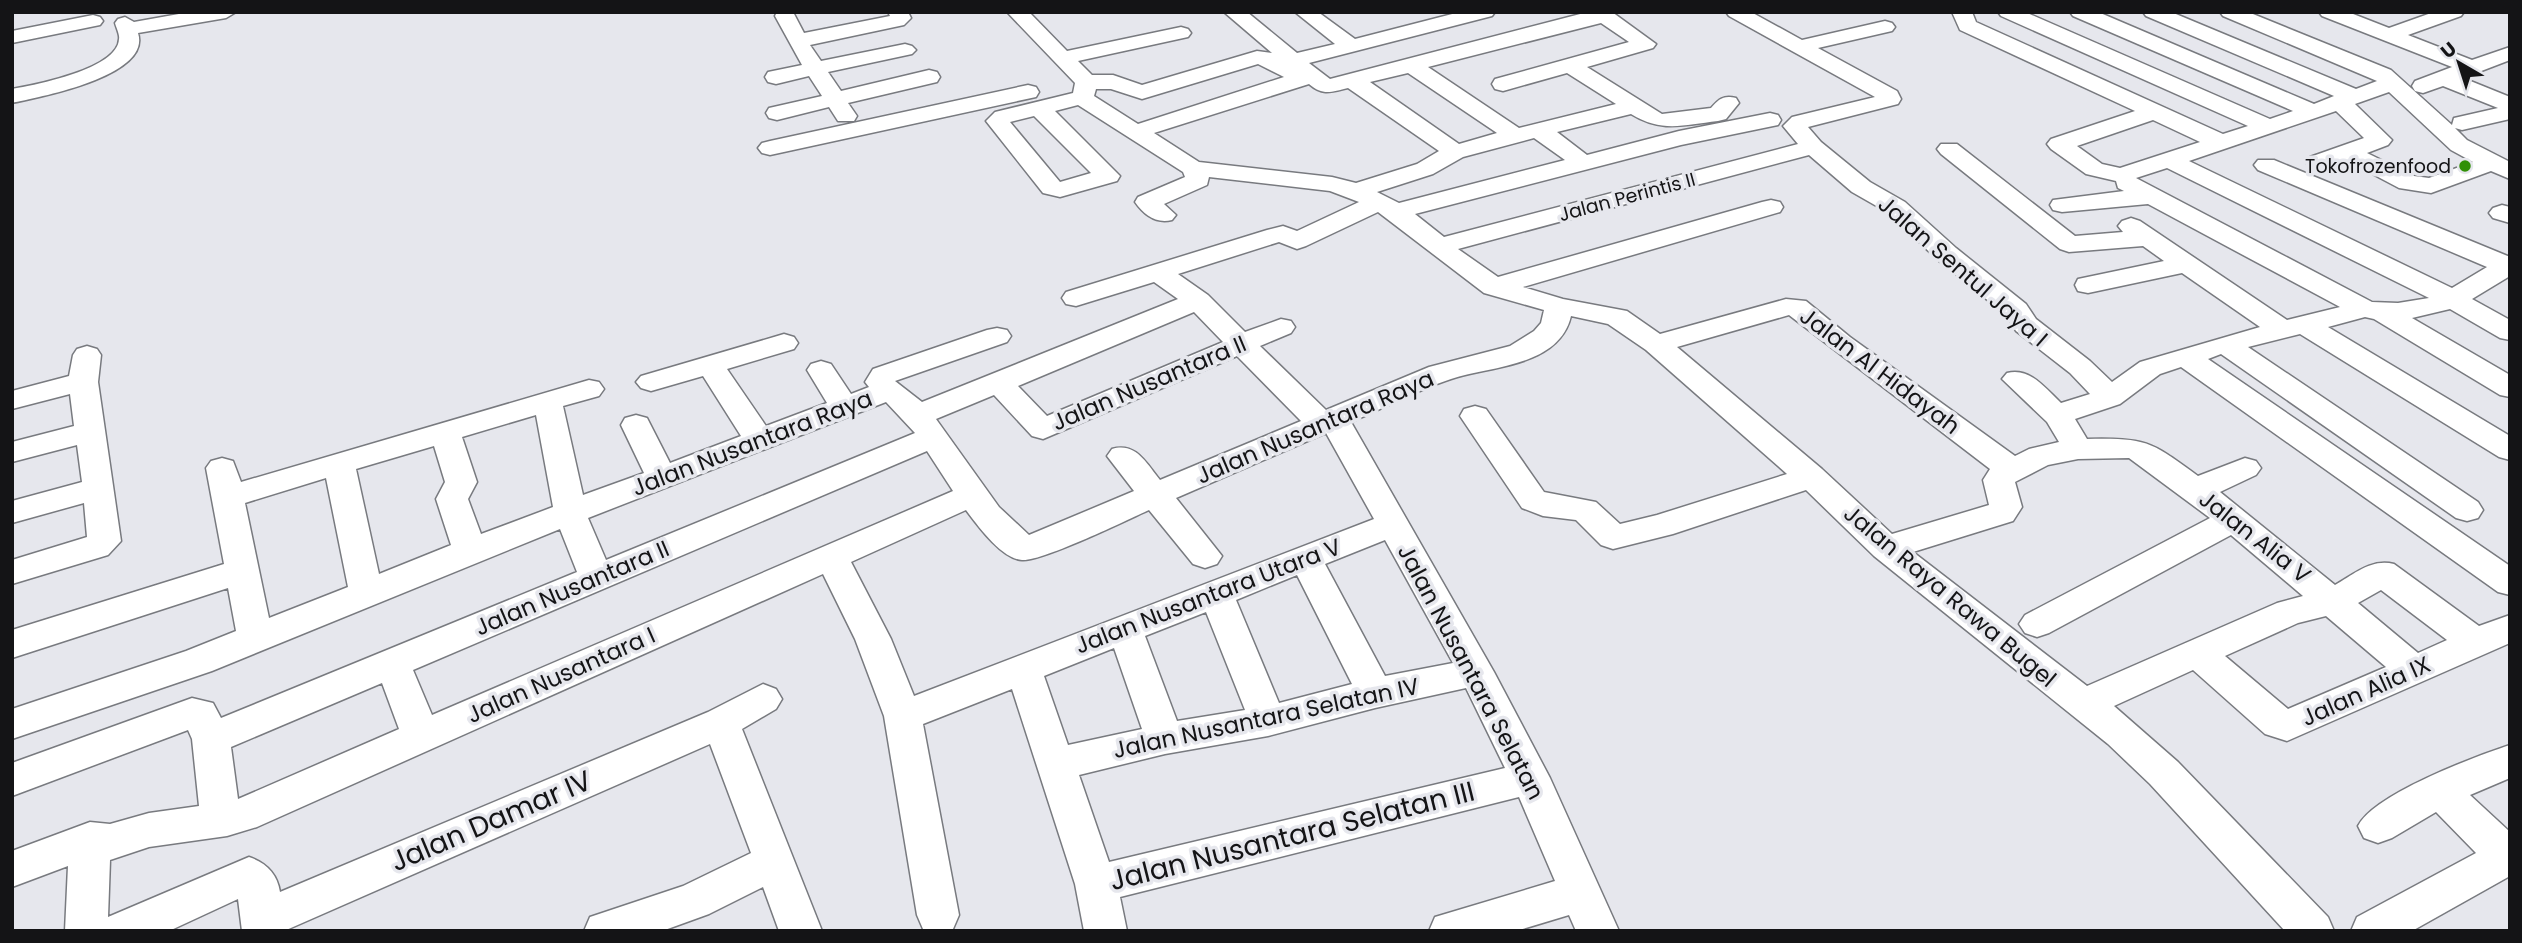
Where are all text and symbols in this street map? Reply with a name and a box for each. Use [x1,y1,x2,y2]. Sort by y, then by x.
north arrow [2424,28,2494,98]
text: U [2435,35,2462,65]
place label: Tokofrozenfood [2305,153,2451,180]
marker: Tokofrozenfood [2457,158,2473,174]
street label: Jalan Perintis II [1556,166,1698,228]
street label: Jalan Sentul Jaya I [1871,188,2055,354]
street label: Jalan Al Hidayah [1793,300,1967,442]
street label: Jalan Nusantara II [1047,328,1251,438]
street label: Jalan Nusantara Raya [1191,362,1439,492]
street label: Jalan Nusantara Raya [627,382,877,504]
street label: Jalan Alia V [2192,483,2318,591]
street label: Jalan Raya Rawa Bugel [1837,497,2063,695]
street label: Jalan Nusantara Utara V [1070,530,1346,662]
street label: Jalan Nusantara II [470,533,674,643]
street label: Jalan Nusantara Selatan [1390,539,1552,805]
street label: Jalan Nusantara I [462,619,660,731]
street label: Jalan Alia IX [2296,648,2436,734]
street label: Jalan Nusantara Selatan IV [1110,670,1422,766]
street label: Jalan Damar IV [384,761,598,881]
street label: Jalan Nusantara Selatan III [1105,772,1479,900]

